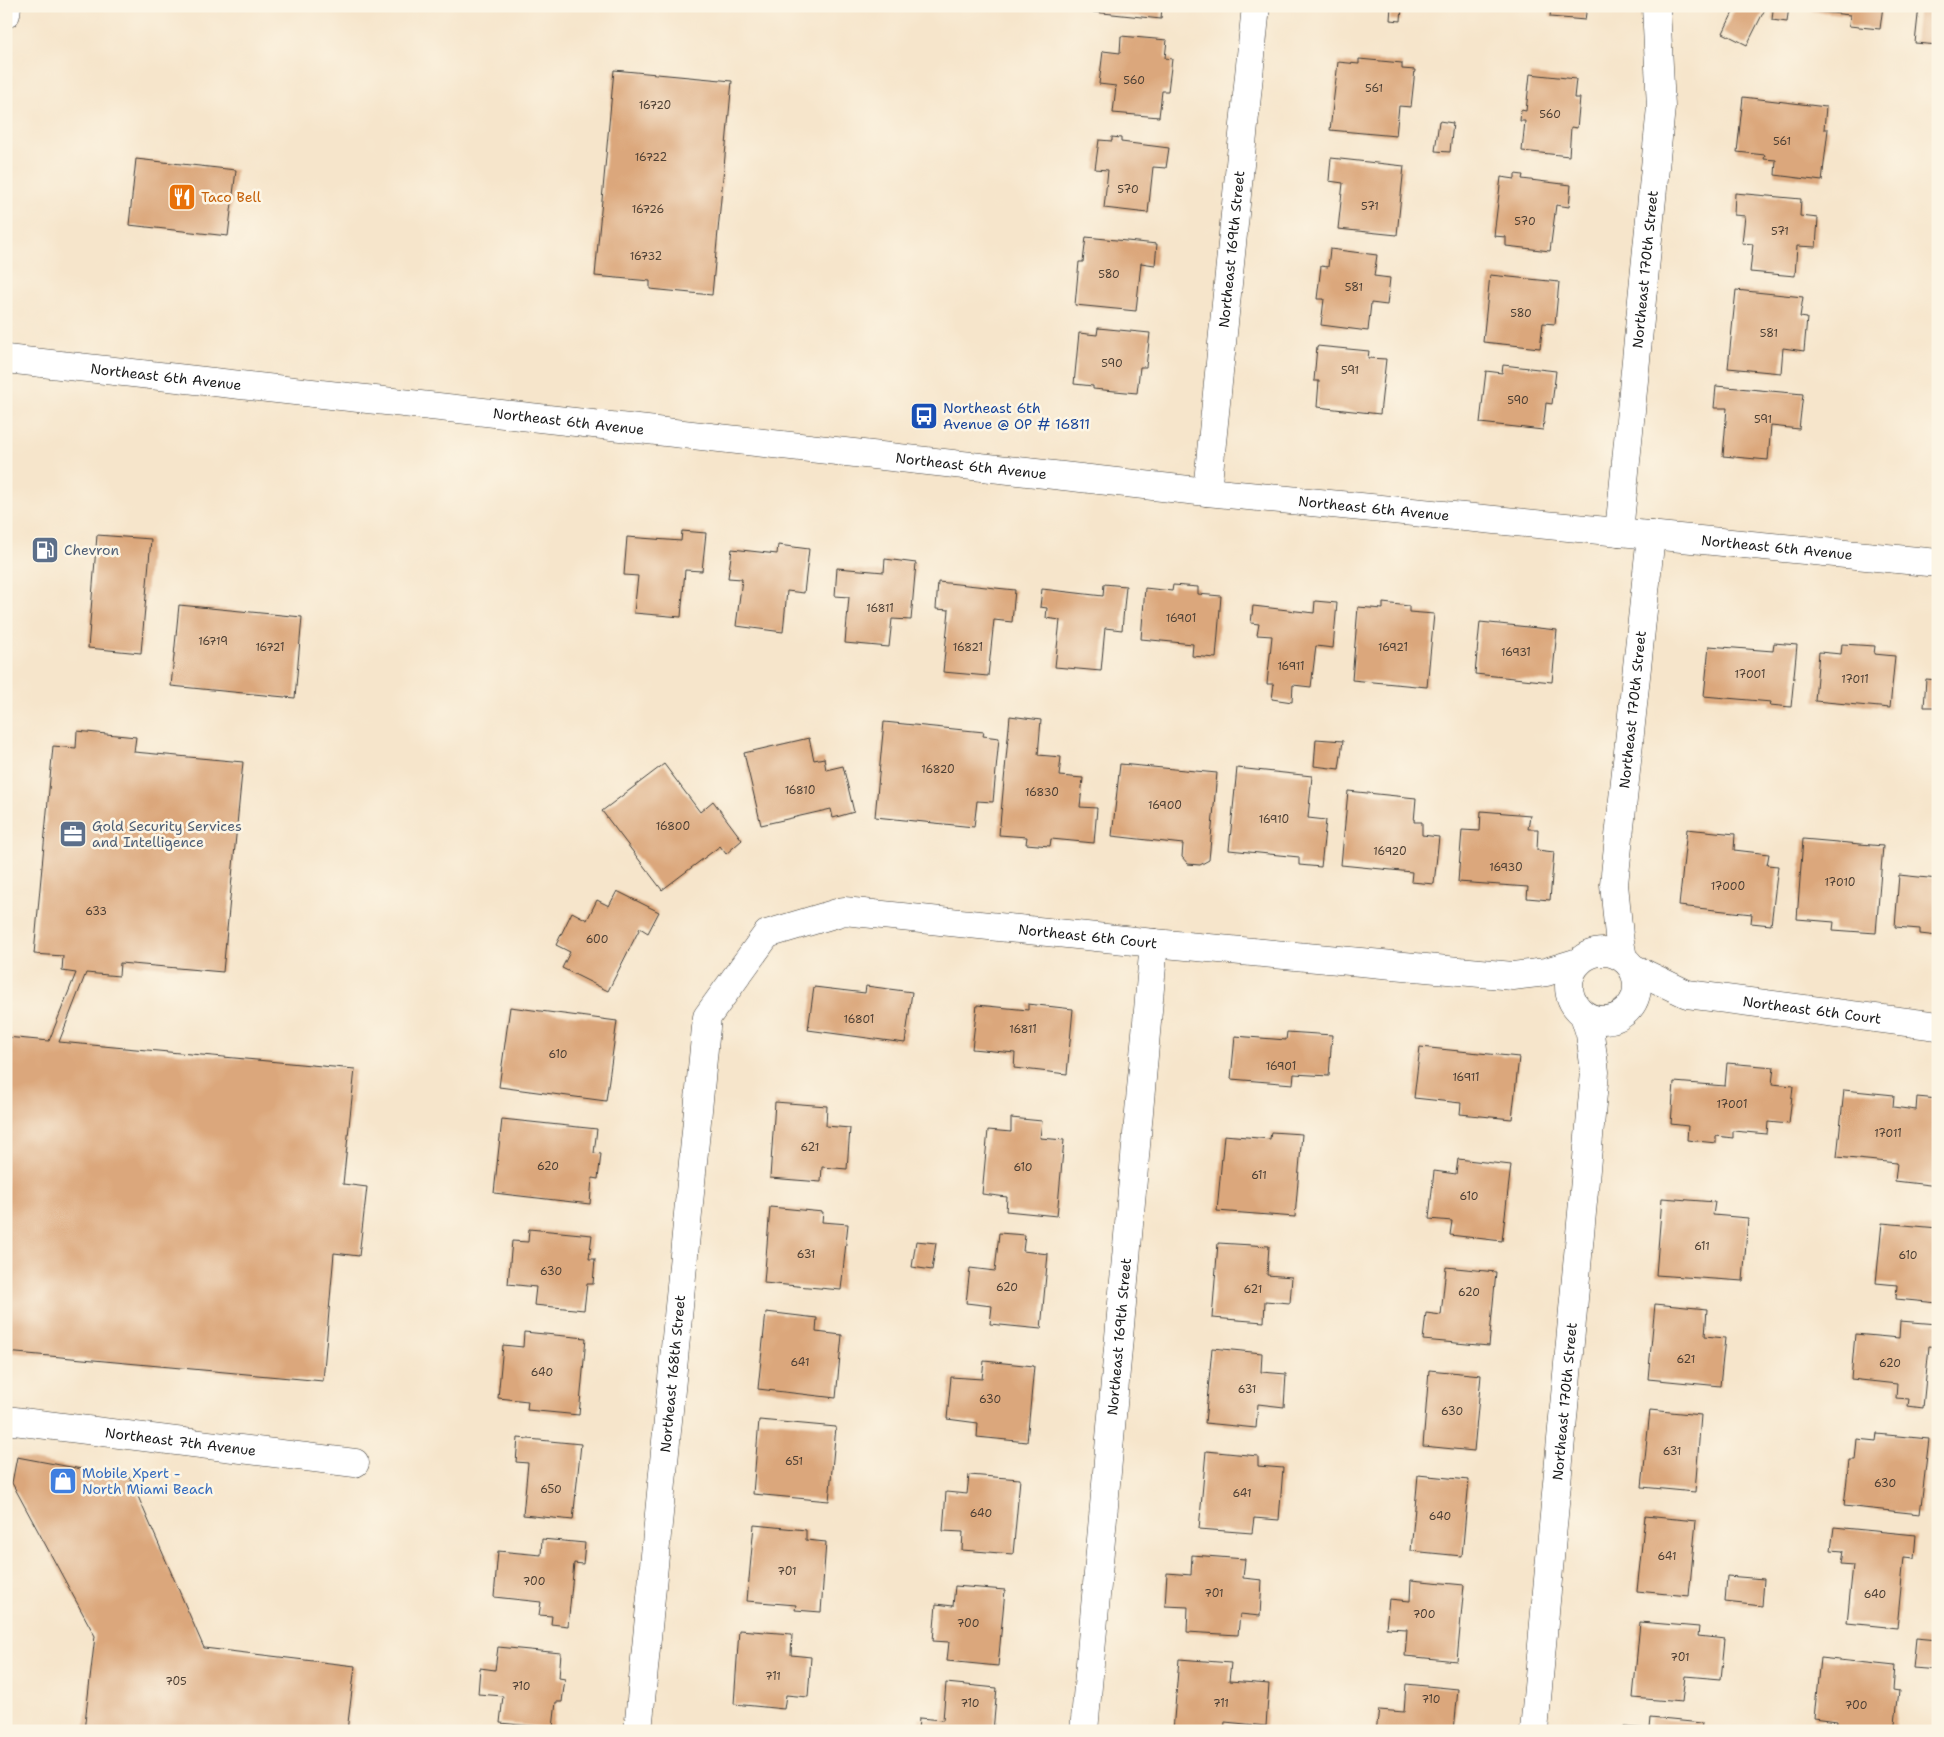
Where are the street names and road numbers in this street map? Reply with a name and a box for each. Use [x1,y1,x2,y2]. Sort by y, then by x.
street label: Northeast 169th Street [1215,170,1248,329]
street label: Northeast 170th Street [1628,189,1662,349]
street label: Northeast 6th Avenue [90,359,243,394]
street label: Northeast 6th Avenue [492,404,645,439]
street label: Northeast 6th Avenue [895,449,1048,483]
street label: Northeast 6th Avenue [1297,492,1450,525]
street label: Northeast 6th Avenue [1700,531,1854,564]
street label: Northeast 170th Street [1615,630,1650,789]
street label: Northeast 6th Court [1017,920,1158,952]
street label: Northeast 6th Court [1742,992,1882,1028]
street label: Northeast 169th Street [1103,1257,1135,1416]
street label: Northeast 168th Street [656,1294,689,1453]
street label: Northeast 170th Street [1548,1322,1581,1481]
street label: Northeast 7th Avenue [104,1423,257,1460]

